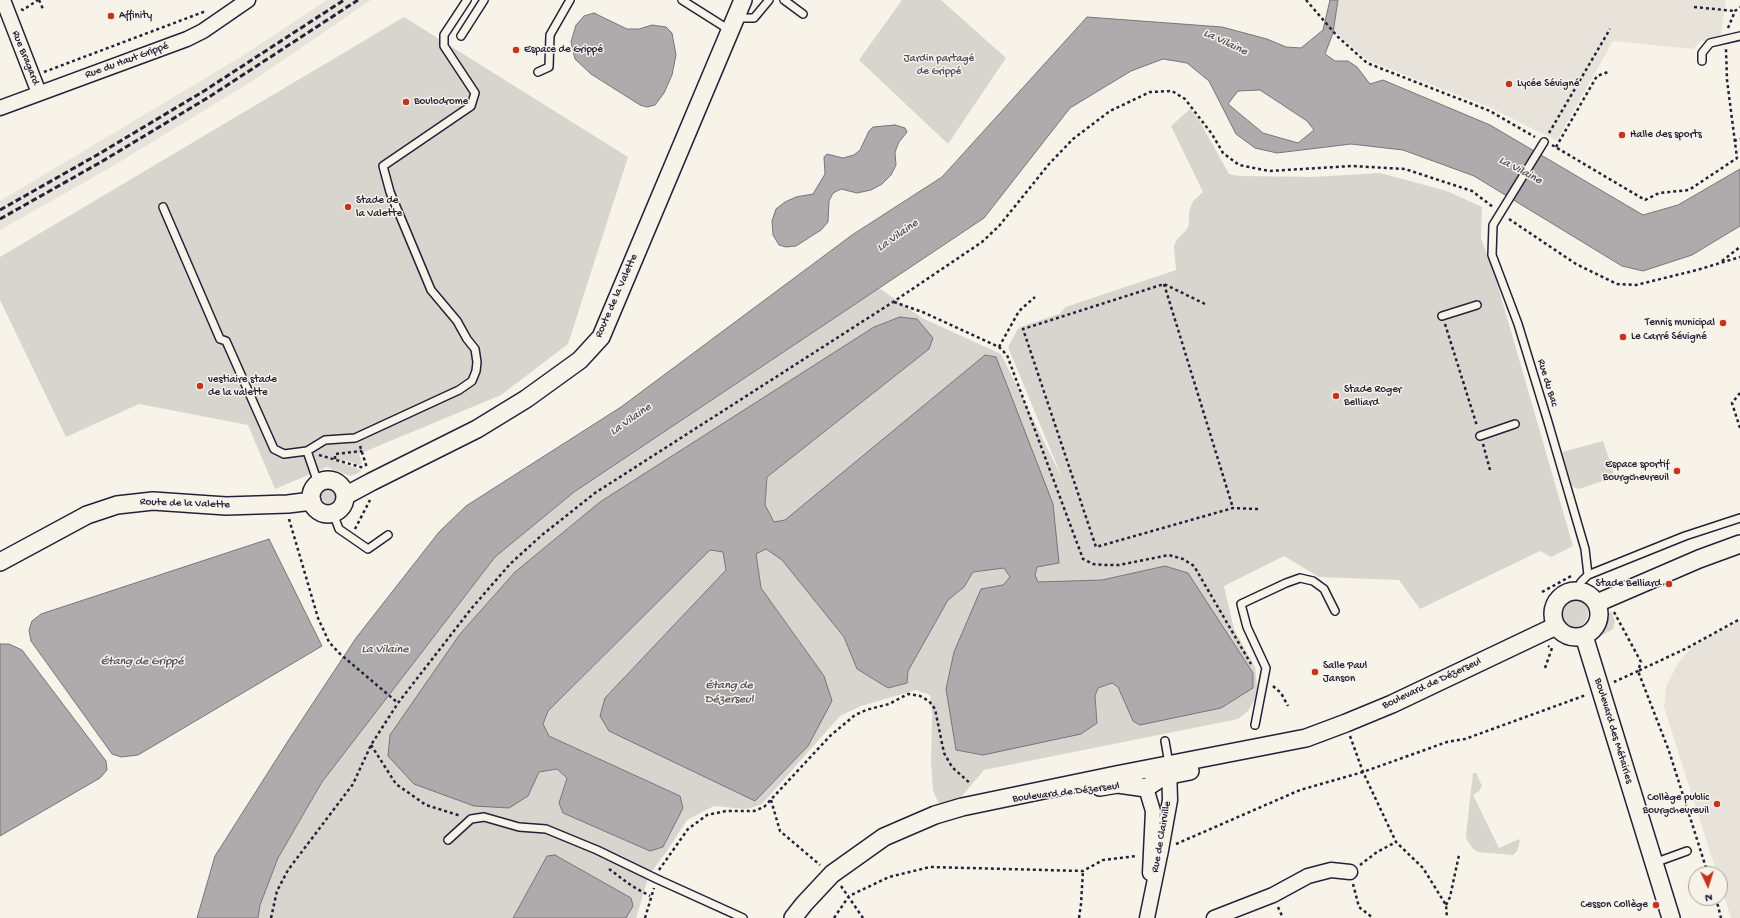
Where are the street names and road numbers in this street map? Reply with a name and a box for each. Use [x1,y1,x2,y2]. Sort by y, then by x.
street label: Rue Bragard [8,29,42,87]
street label: Rue du Haut Grippé [83,40,171,82]
street label: Route de la Valette [593,252,641,340]
street label: Rue du Bac [1534,358,1560,408]
street label: Route de la Valette [140,496,230,512]
street label: Boulevard de Dézerseul [1380,655,1484,713]
street label: Boulevard des Métairies [1591,677,1635,785]
street label: Boulevard de Dézerseul [1012,780,1120,806]
street label: Rue de Clairville [1149,800,1175,874]

